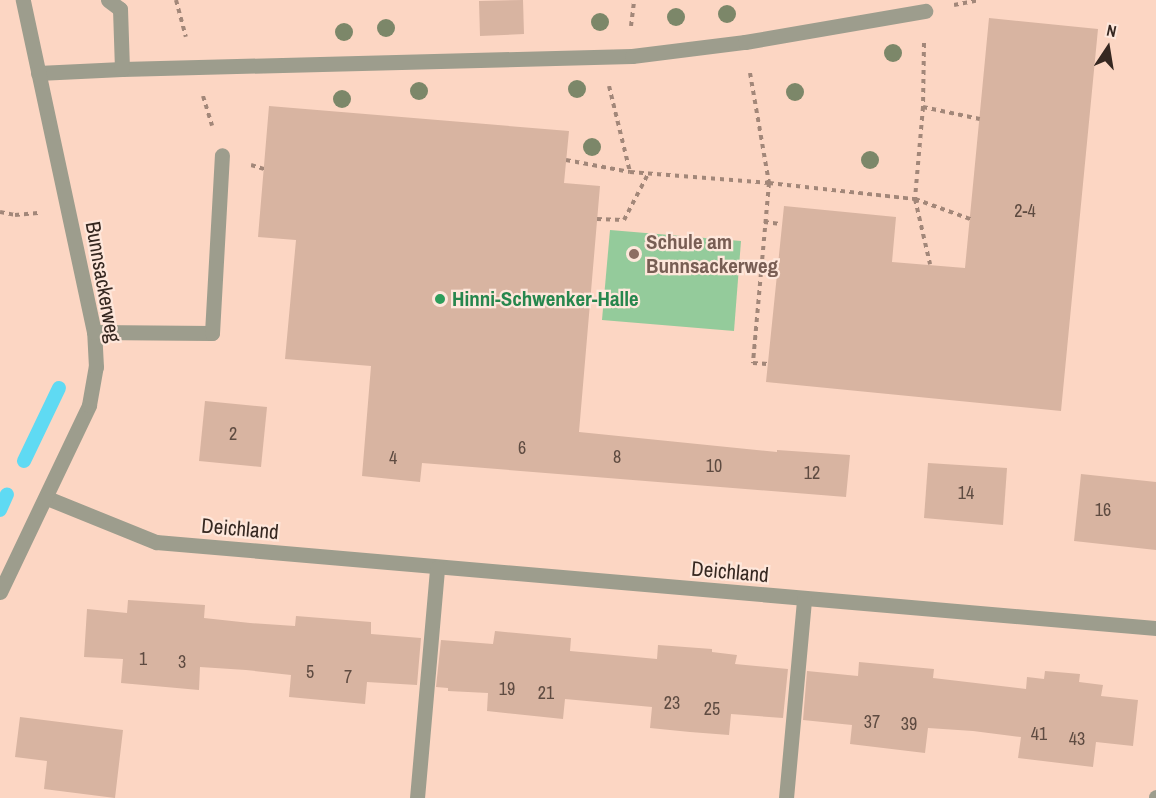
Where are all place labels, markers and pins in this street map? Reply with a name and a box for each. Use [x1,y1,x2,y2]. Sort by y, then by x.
place label: Schule am Bunnsackerweg [646,229,778,279]
marker: Schule am Bunnsackerweg [627,247,641,261]
place label: Hinni-Schwenker-Halle [452,286,639,312]
marker: Hinni-Schwenker-Halle [433,292,447,306]

